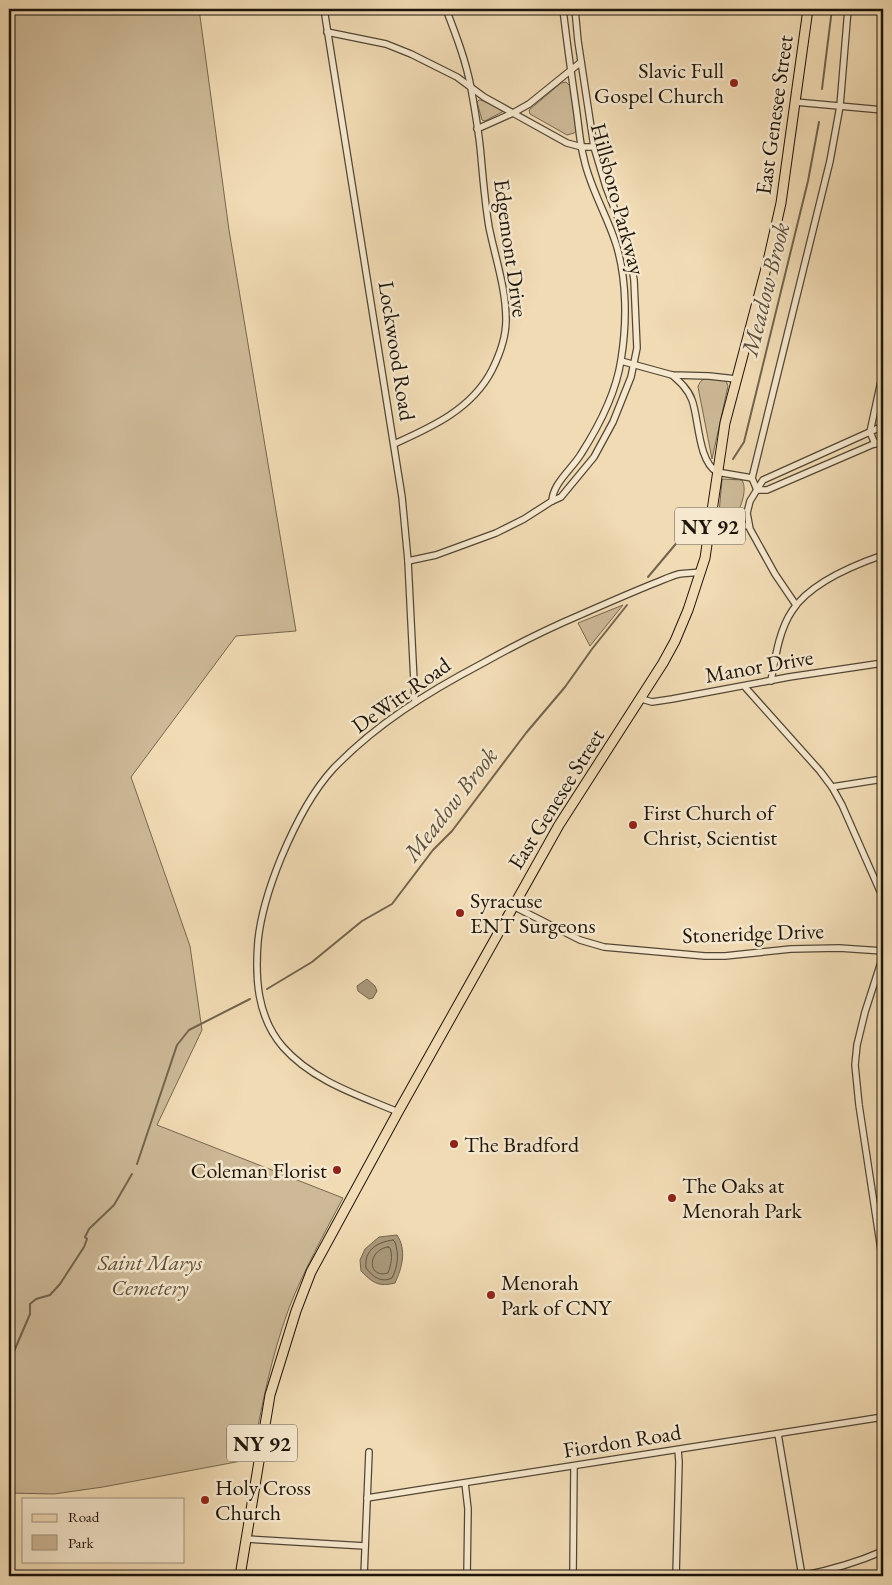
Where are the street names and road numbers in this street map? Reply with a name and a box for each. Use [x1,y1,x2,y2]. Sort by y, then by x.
street label: East Genesee Street [748,33,800,197]
street label: Hillsboro Parkway [584,120,652,279]
street label: Edgemont Drive [487,177,535,319]
street label: Lockwood Road [372,279,422,424]
road number: NY 92 [675,508,745,544]
street label: Manor Drive [703,642,816,690]
street label: DeWitt Road [346,650,457,740]
street label: East Genesee Street [501,723,611,875]
street label: Stoneridge Drive [682,916,825,950]
street label: Fiordon Road [561,1417,684,1465]
road number: NY 92 [227,1425,297,1462]

